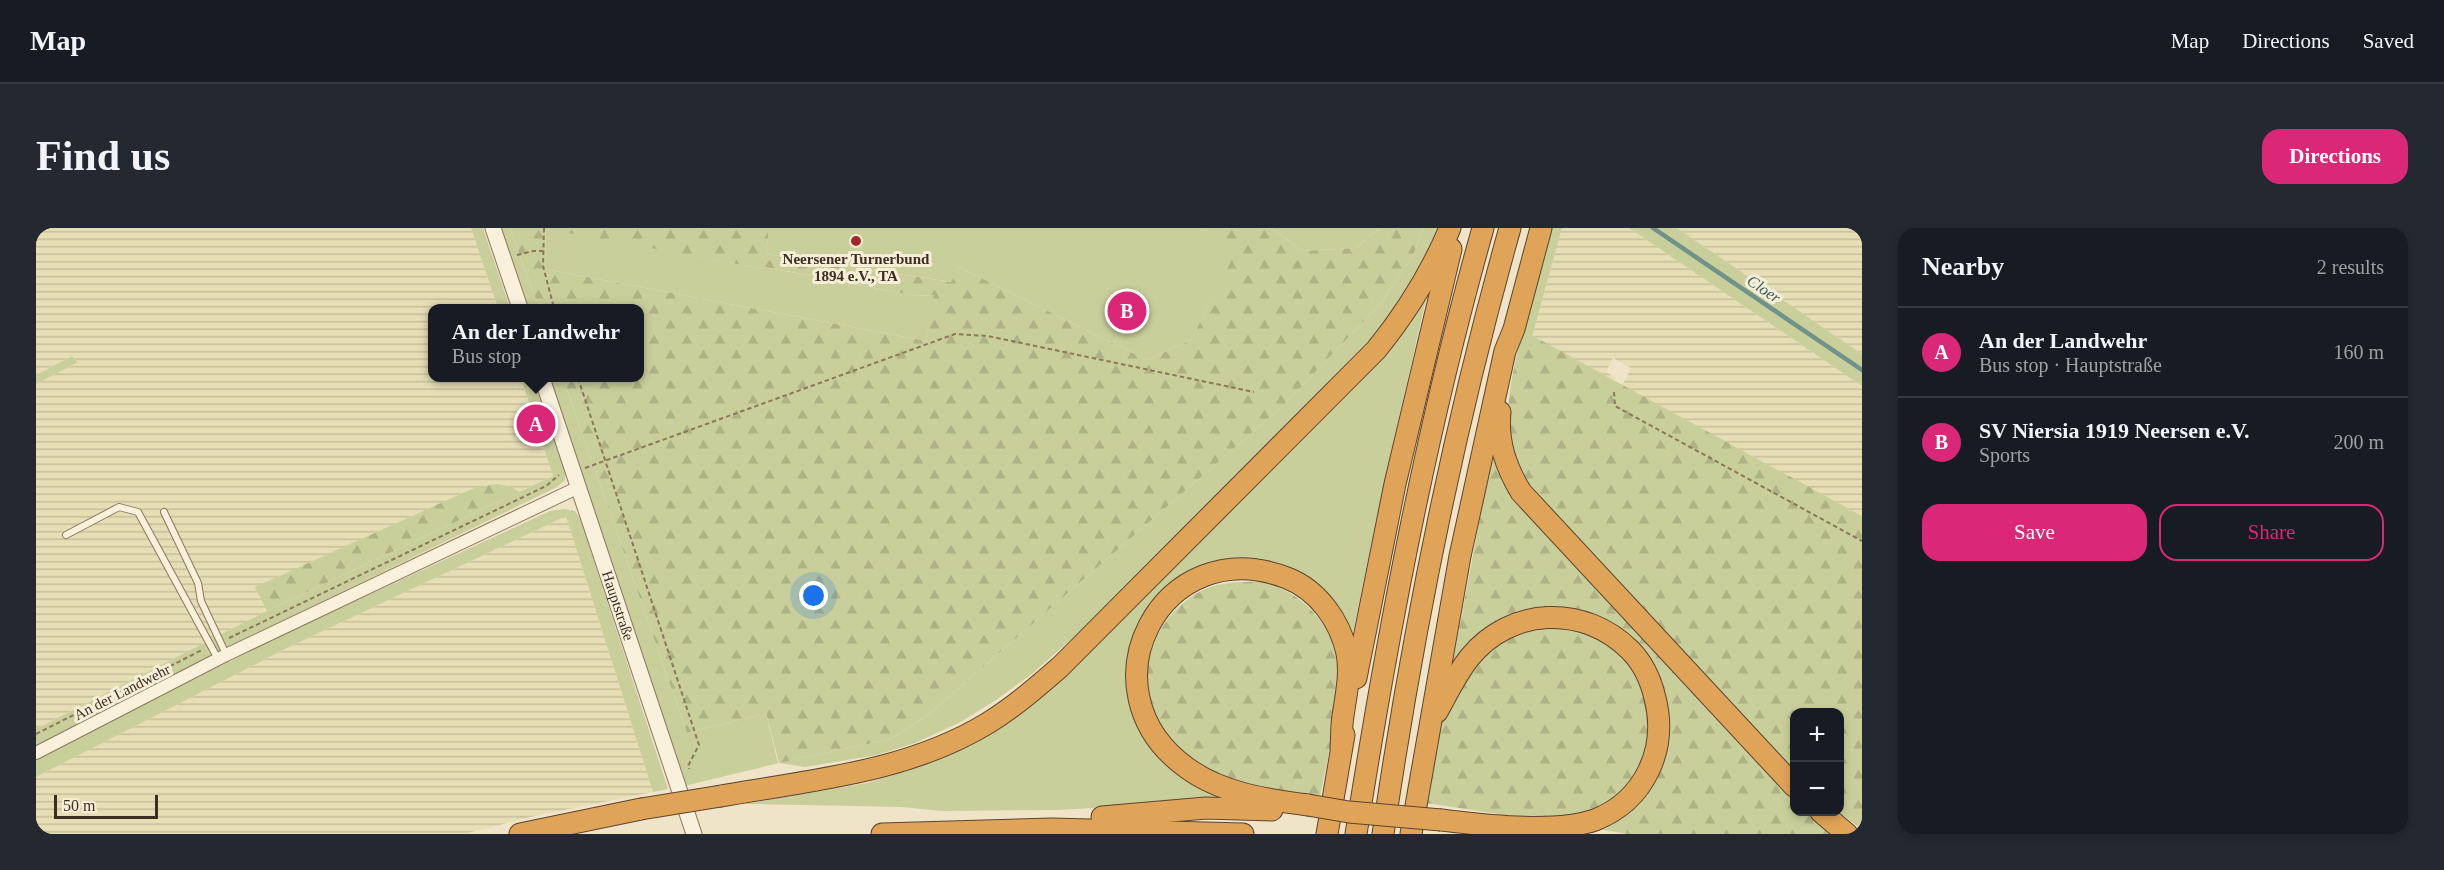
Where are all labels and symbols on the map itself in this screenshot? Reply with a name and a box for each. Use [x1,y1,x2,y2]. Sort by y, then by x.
marker: Neersener Turnerbund 1894 e.V., TA [849,234,863,248]
place label: Neersener Turnerbund 1894 e.V., TA [783,251,930,284]
water label: Cloer [1744,272,1784,307]
pin: B [1108,288,1146,334]
pin: A [516,402,556,446]
street label: Hauptstraße [599,569,637,643]
your location [799,581,828,610]
street label: An der Landwehr [71,661,173,723]
scale bar [54,792,158,820]

